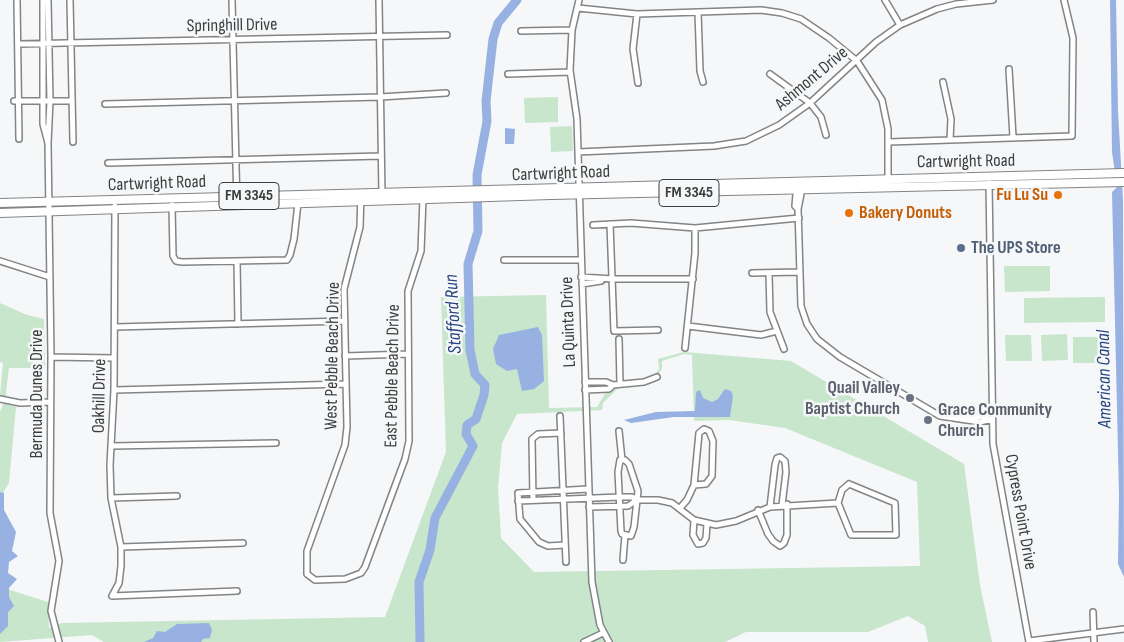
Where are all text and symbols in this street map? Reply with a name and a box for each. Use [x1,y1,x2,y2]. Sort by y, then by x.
street label: Springhill Drive [187,14,277,38]
street label: Ashmont Drive [771,42,853,116]
street label: Cartwright Road [917,150,1015,174]
street label: Cartwright Road [512,161,610,187]
street label: Cartwright Road [108,171,206,197]
road number: FM 3345 [659,180,719,207]
road number: FM 3345 [219,182,279,210]
place label: Fu Lu Su [996,184,1048,206]
marker: Fu Lu Su [1052,189,1064,201]
place label: Bakery Donuts [859,202,952,224]
marker: Bakery Donuts [843,207,855,219]
place label: The UPS Store [971,237,1061,259]
marker: The UPS Store [955,242,967,254]
water label: Stafford Run [441,274,467,354]
street label: La Quinta Drive [557,276,581,368]
street label: West Pebble Beach Drive [321,282,345,430]
street label: East Pebble Beach Drive [381,304,405,448]
street label: Bermuda Dunes Drive [26,330,48,458]
water label: American Canal [1093,330,1117,428]
street label: Oakhill Drive [89,359,111,433]
place label: Quail Valley Baptist Church [805,377,900,419]
marker: Quail Valley Baptist Church [904,392,916,404]
place label: Grace Community Church [938,399,1052,442]
marker: Grace Community Church [922,414,934,426]
street label: Cypress Point Drive [999,453,1041,571]

